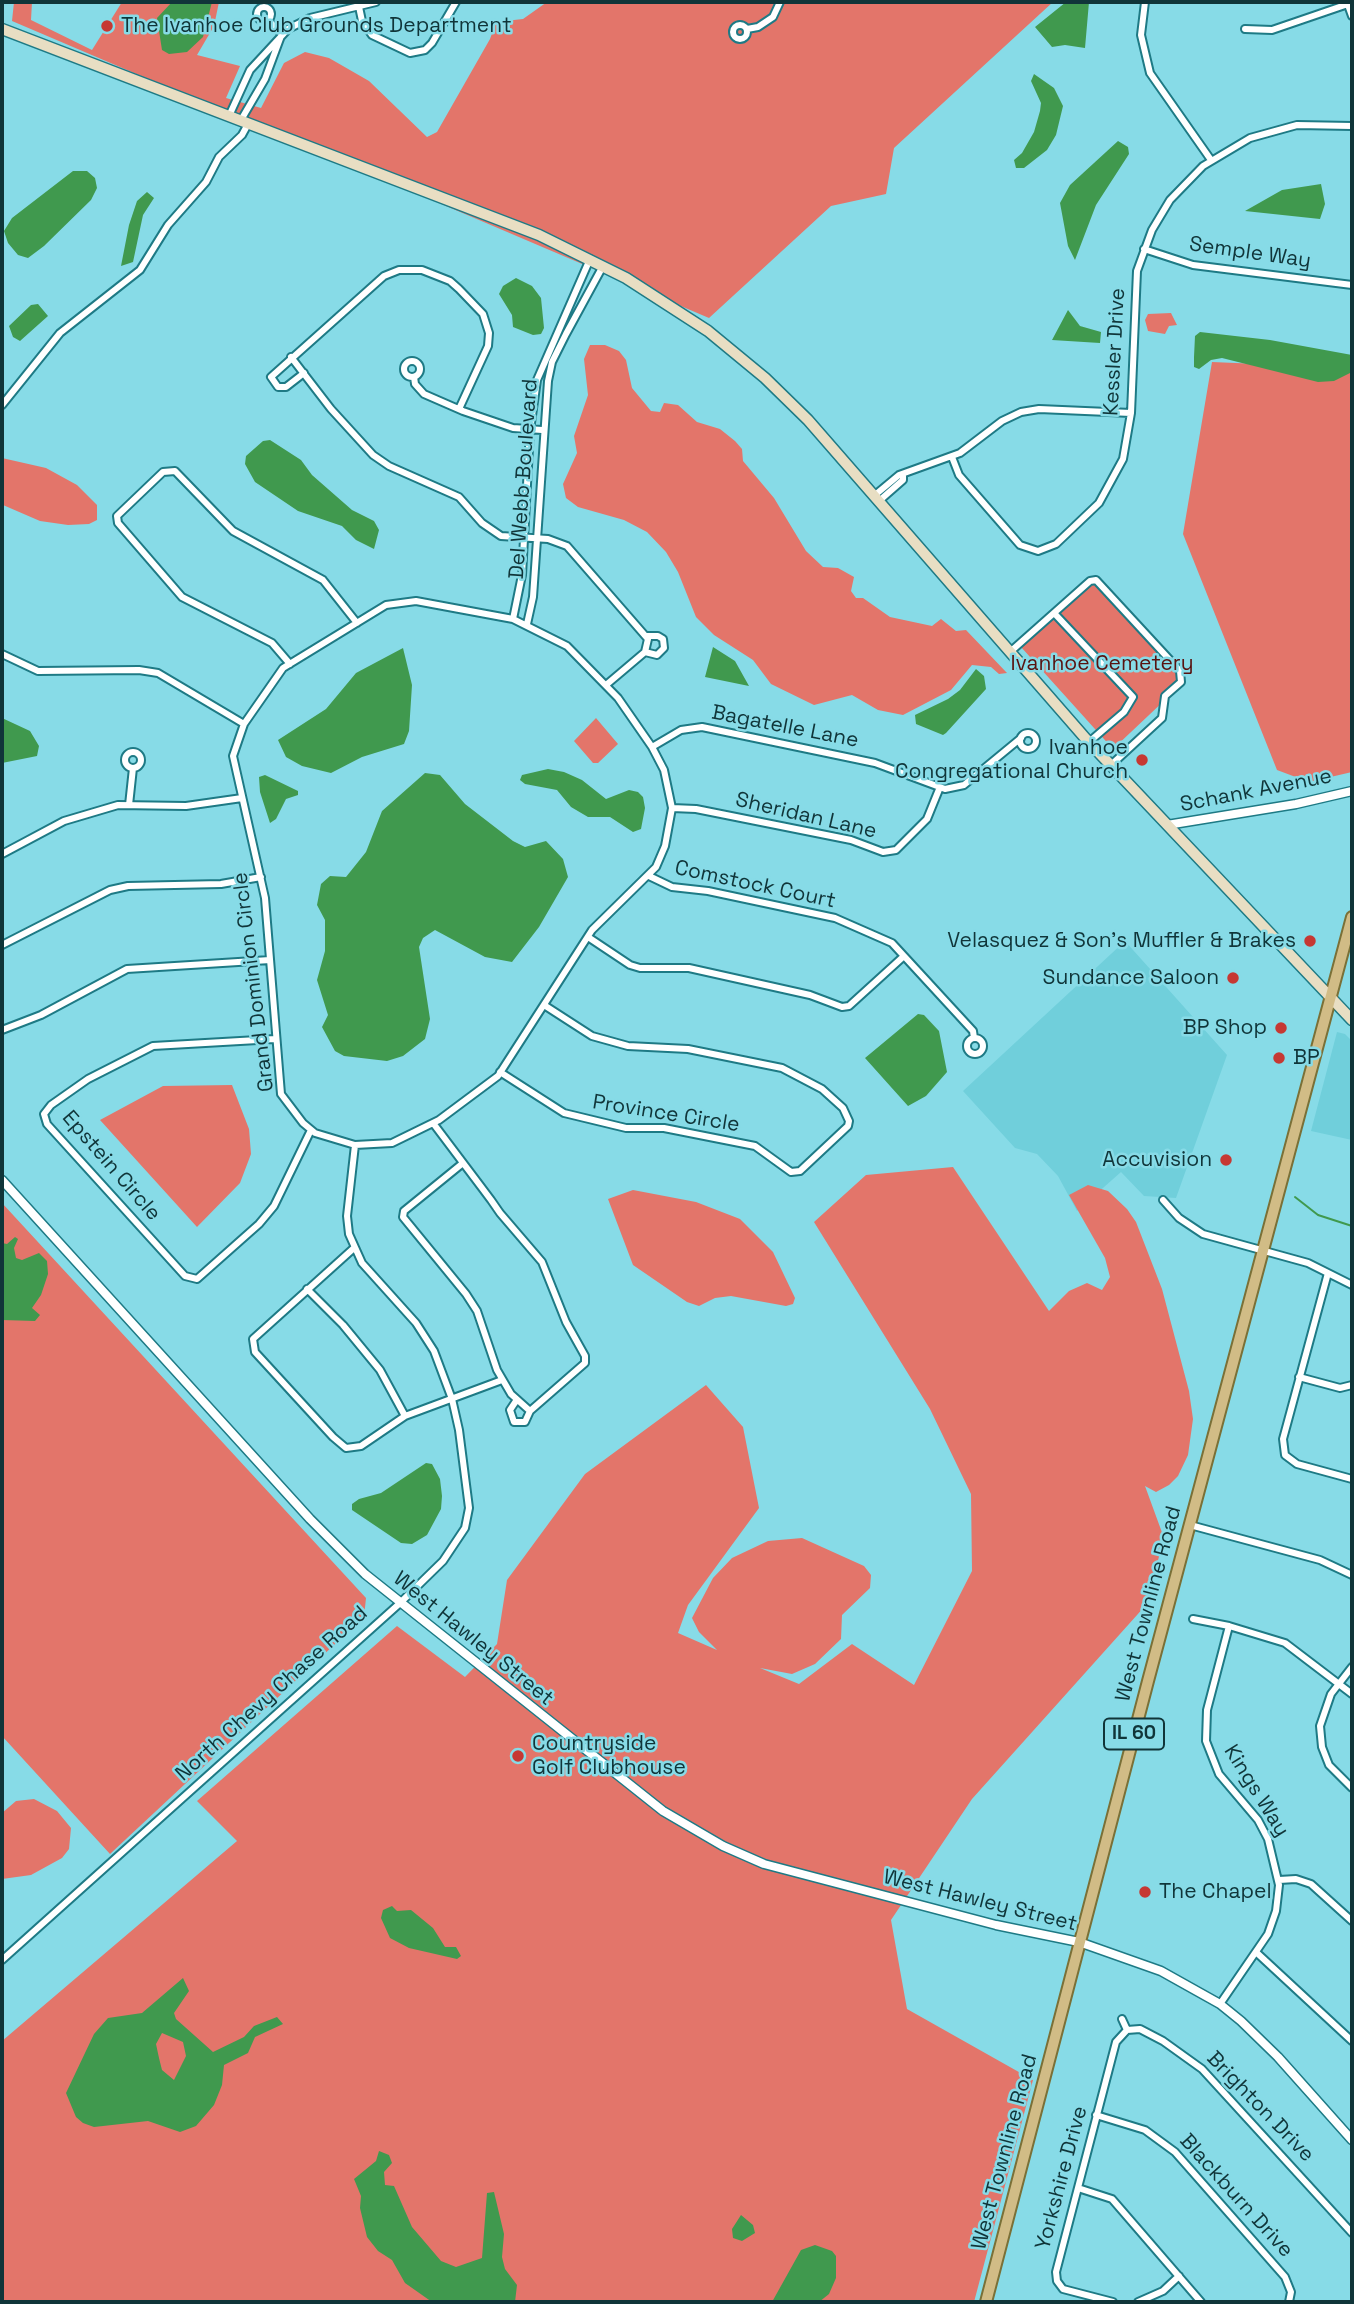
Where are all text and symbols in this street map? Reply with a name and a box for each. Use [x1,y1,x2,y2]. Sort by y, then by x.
place label: The Ivanhoe Club Grounds Department [121,13,512,39]
marker: The Ivanhoe Club Grounds Department [99,18,115,34]
street label: Semple Way [1188,232,1312,274]
street label: Kessler Drive [1099,287,1131,417]
street label: Del Webb Boulevard [504,378,544,580]
park label: Ivanhoe Cemetery [1010,651,1194,677]
street label: Bagatelle Lane [709,700,861,754]
place label: Ivanhoe Congregational Church [895,735,1128,785]
marker: Ivanhoe Congregational Church [1134,752,1150,768]
street label: Schank Avenue [1178,764,1334,818]
street label: Sheridan Lane [733,788,879,844]
street label: Comstock Court [672,856,838,914]
street label: Grand Dominion Circle [228,871,280,1093]
place label: Velasquez & Son's Muffler & Brakes [947,928,1296,954]
marker: Velasquez & Son's Muffler & Brakes [1302,933,1318,949]
place label: Sundance Saloon [1043,965,1219,991]
marker: Sundance Saloon [1225,970,1241,986]
place label: BP Shop [1183,1015,1267,1041]
marker: BP Shop [1273,1020,1289,1036]
place label: BP [1293,1045,1320,1071]
marker: BP [1271,1050,1287,1066]
street label: Province Circle [591,1090,741,1138]
street label: Epstein Circle [56,1106,166,1226]
place label: Accuvision [1102,1147,1212,1173]
marker: Accuvision [1218,1152,1234,1168]
street label: West Townline Road [1111,1503,1187,1705]
street label: West Hawley Street [388,1567,558,1711]
street label: North Chevy Chase Road [171,1601,373,1787]
road number: IL 60 [1104,1718,1164,1750]
place label: Countryside Golf Clubhouse [532,1731,686,1781]
street label: Kings Way [1218,1740,1294,1842]
marker: Countryside Golf Clubhouse [510,1748,526,1764]
street label: West Hawley Street [880,1865,1080,1937]
place label: The Chapel [1159,1879,1272,1905]
marker: The Chapel [1137,1884,1153,1900]
street label: Brighton Drive [1201,2047,1319,2167]
street label: West Townline Road [967,2051,1043,2253]
street label: Yorkshire Drive [1031,2103,1093,2253]
street label: Blackburn Drive [1174,2129,1298,2263]

